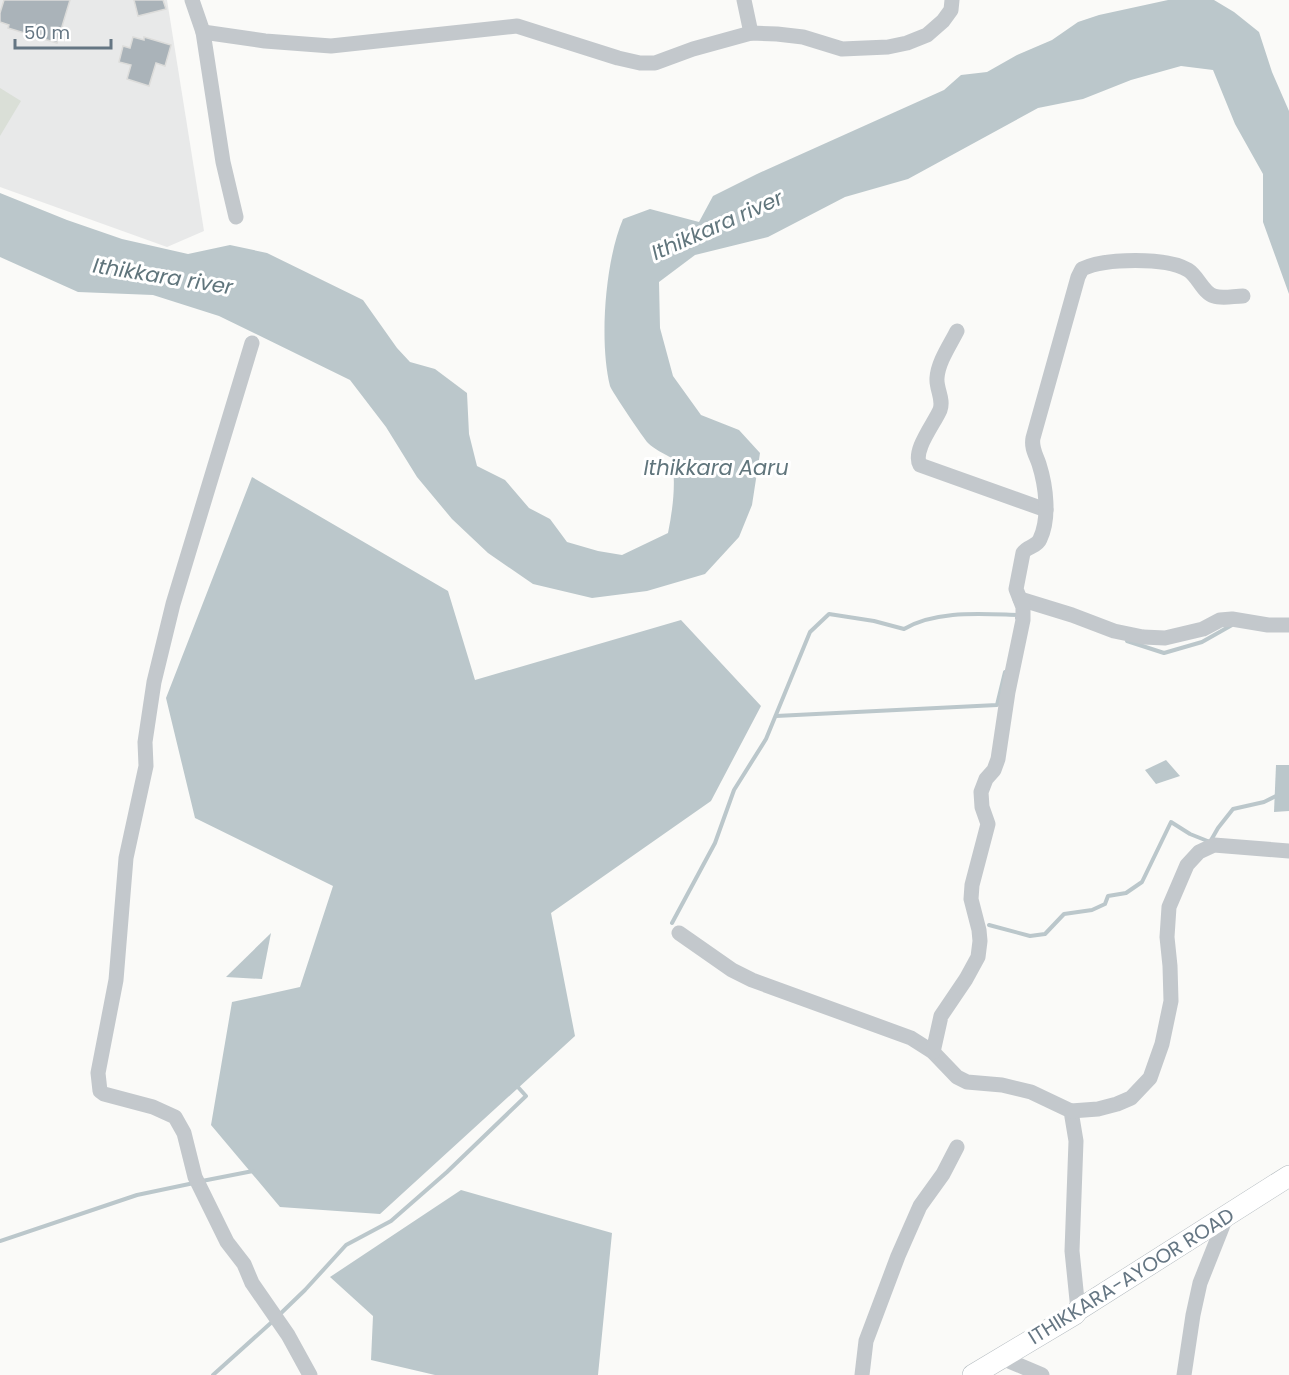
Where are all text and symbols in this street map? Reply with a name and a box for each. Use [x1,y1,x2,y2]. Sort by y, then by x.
scale bar [15,12,111,50]
text: 50 m [24,20,70,45]
water label: Ithikkara river [647,183,788,267]
water label: Ithikkara river [91,251,236,302]
water label: Ithikkara Aaru [643,453,789,482]
street label: ITHIKKARA-AYOOR ROAD [1023,1201,1239,1351]

